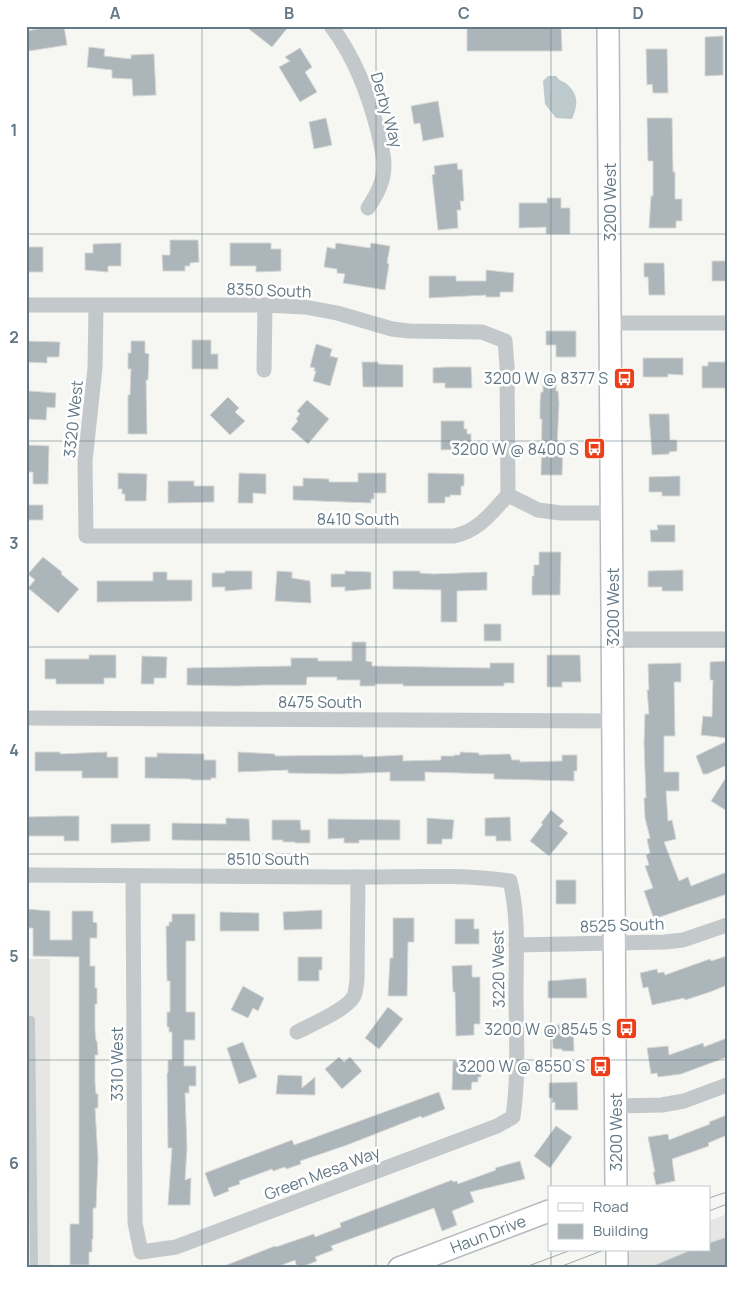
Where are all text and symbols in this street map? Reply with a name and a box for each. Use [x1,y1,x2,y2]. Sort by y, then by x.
text: A [110,2,121,24]
text: B [284,2,294,24]
text: C [458,2,470,24]
text: D [632,2,644,24]
street label: Derby Way [366,70,408,151]
text: 1 [10,119,18,141]
street label: 3200 West [599,163,621,241]
street label: 8350 South [226,278,312,302]
text: 2 [9,326,19,348]
bus stop icon: 3200 W @ 8377 S [612,366,636,390]
place label: 3200 W @ 8377 S [484,367,608,389]
street label: 3320 West [58,379,88,459]
bus stop icon: 3200 W @ 8400 S [583,437,607,461]
place label: 3200 W @ 8400 S [451,438,579,460]
street label: 8410 South [317,508,399,530]
text: 3 [9,532,19,554]
street label: 3200 West [602,568,624,646]
street label: 8475 South [278,691,362,713]
text: 4 [9,739,19,761]
street label: 8510 South [227,848,309,870]
street label: 8525 South [579,913,665,937]
street label: 3220 West [486,930,510,1008]
text: 5 [9,945,19,967]
bus stop icon: 3200 W @ 8545 S [615,1017,639,1041]
place label: 3200 W @ 8545 S [484,1018,611,1040]
street label: 3310 West [106,1026,128,1102]
bus stop icon: 3200 W @ 8550 S [589,1054,613,1078]
place label: 3200 W @ 8550 S [458,1055,585,1077]
street label: 3200 West [605,1093,627,1171]
street label: Green Mesa Way [261,1141,384,1205]
text: 6 [9,1152,19,1174]
legend [548,1186,710,1252]
text: Road [593,1196,629,1217]
street label: Haun Drive [447,1209,529,1259]
text: Building [593,1220,648,1241]

